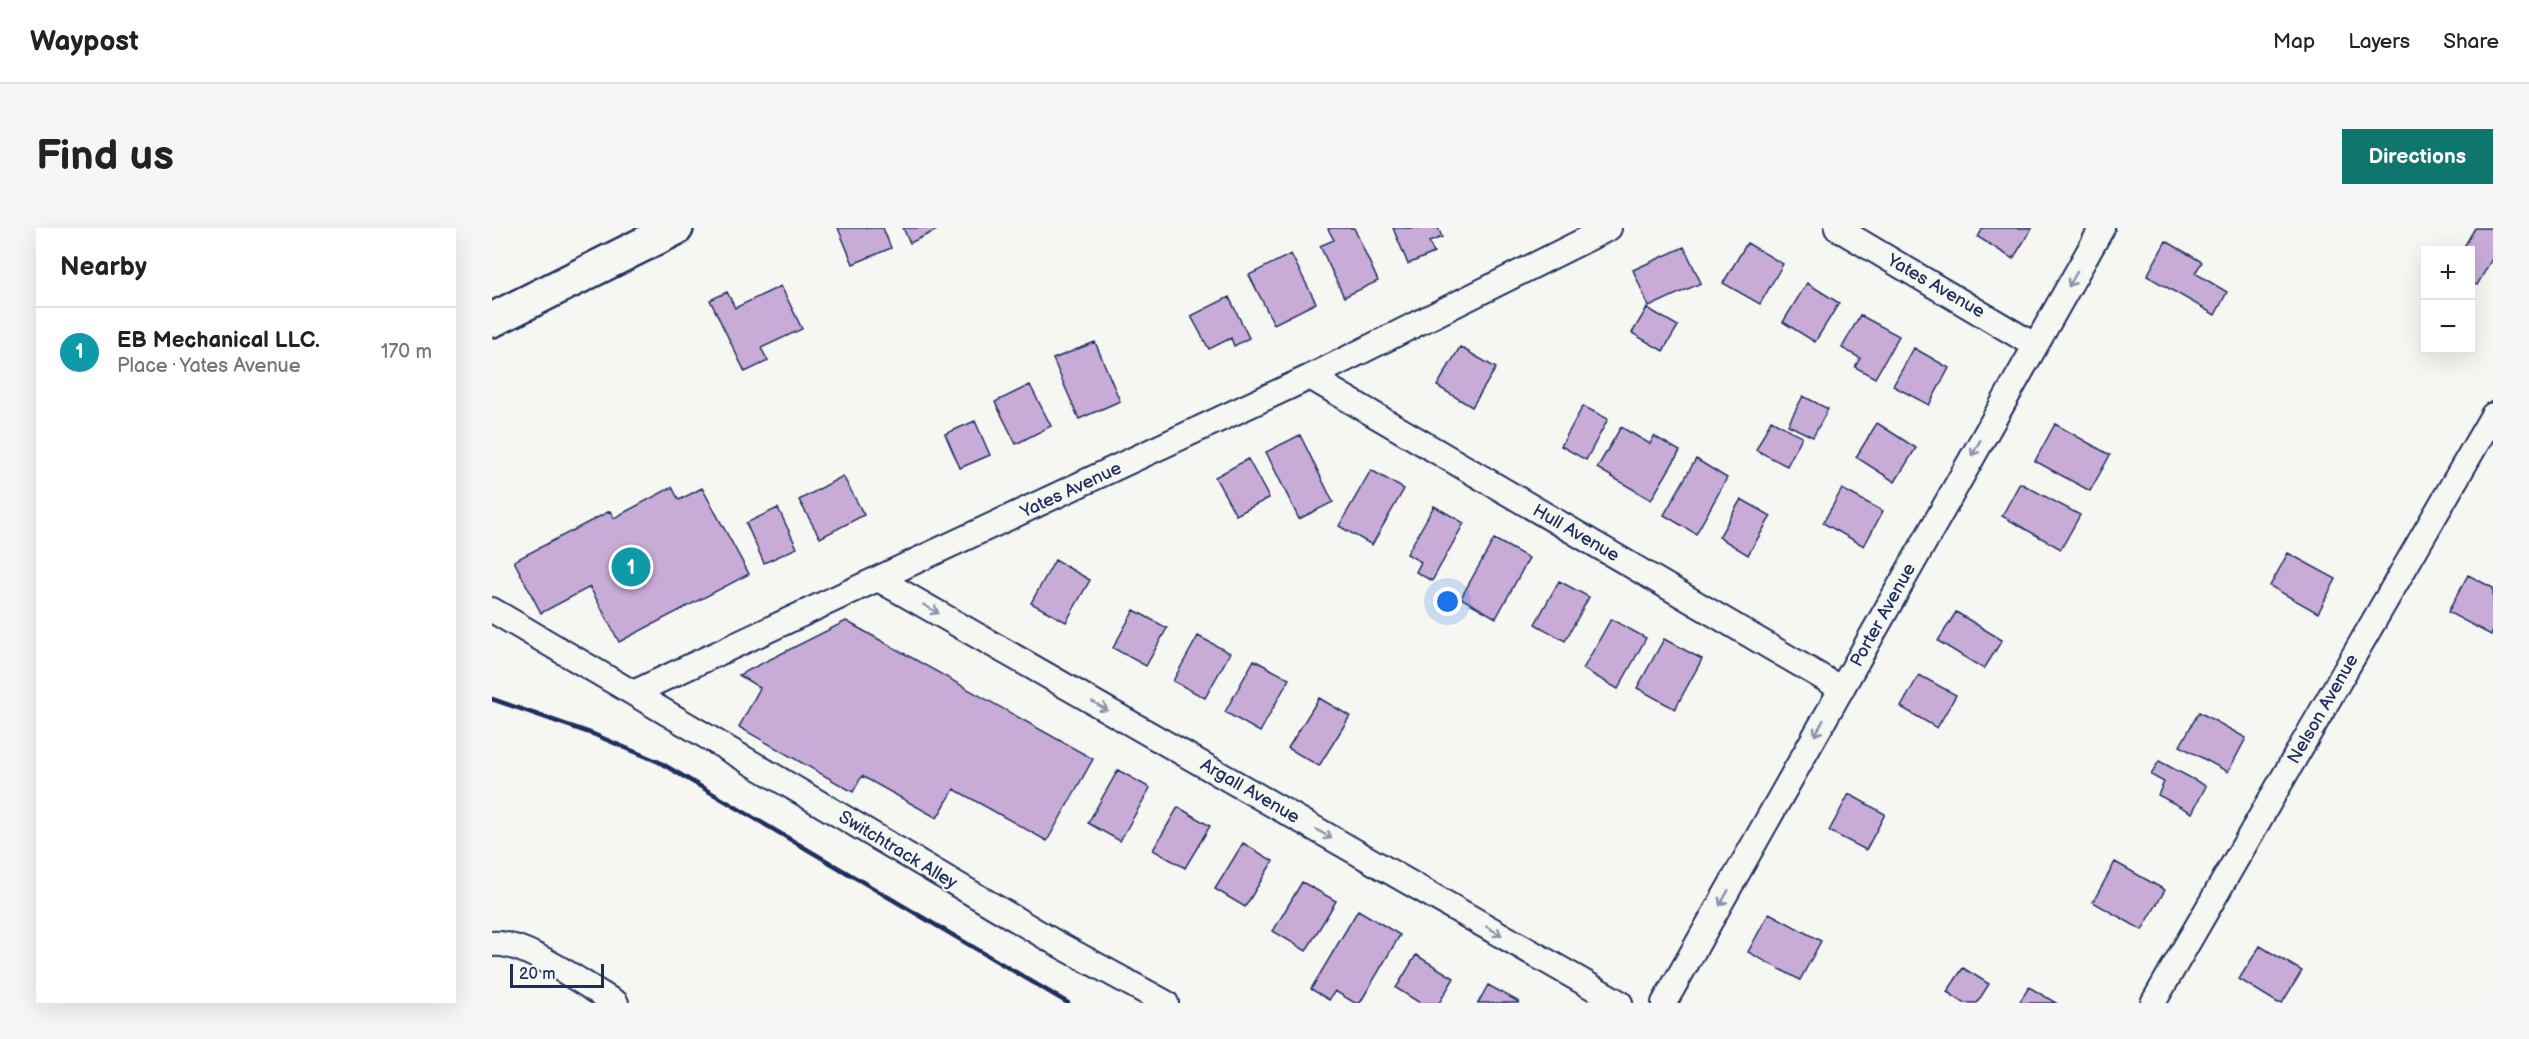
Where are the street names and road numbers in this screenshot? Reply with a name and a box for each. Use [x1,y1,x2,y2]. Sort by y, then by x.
street label: Yates Avenue [1883,249,1989,323]
street label: Yates Avenue [1016,457,1125,523]
street label: Hull Avenue [1529,500,1623,566]
street label: Porter Avenue [1846,559,1920,670]
street label: Nelson Avenue [2283,650,2363,767]
street label: Argall Avenue [1197,754,1304,828]
street label: Switchtrack Alley [835,806,962,894]

